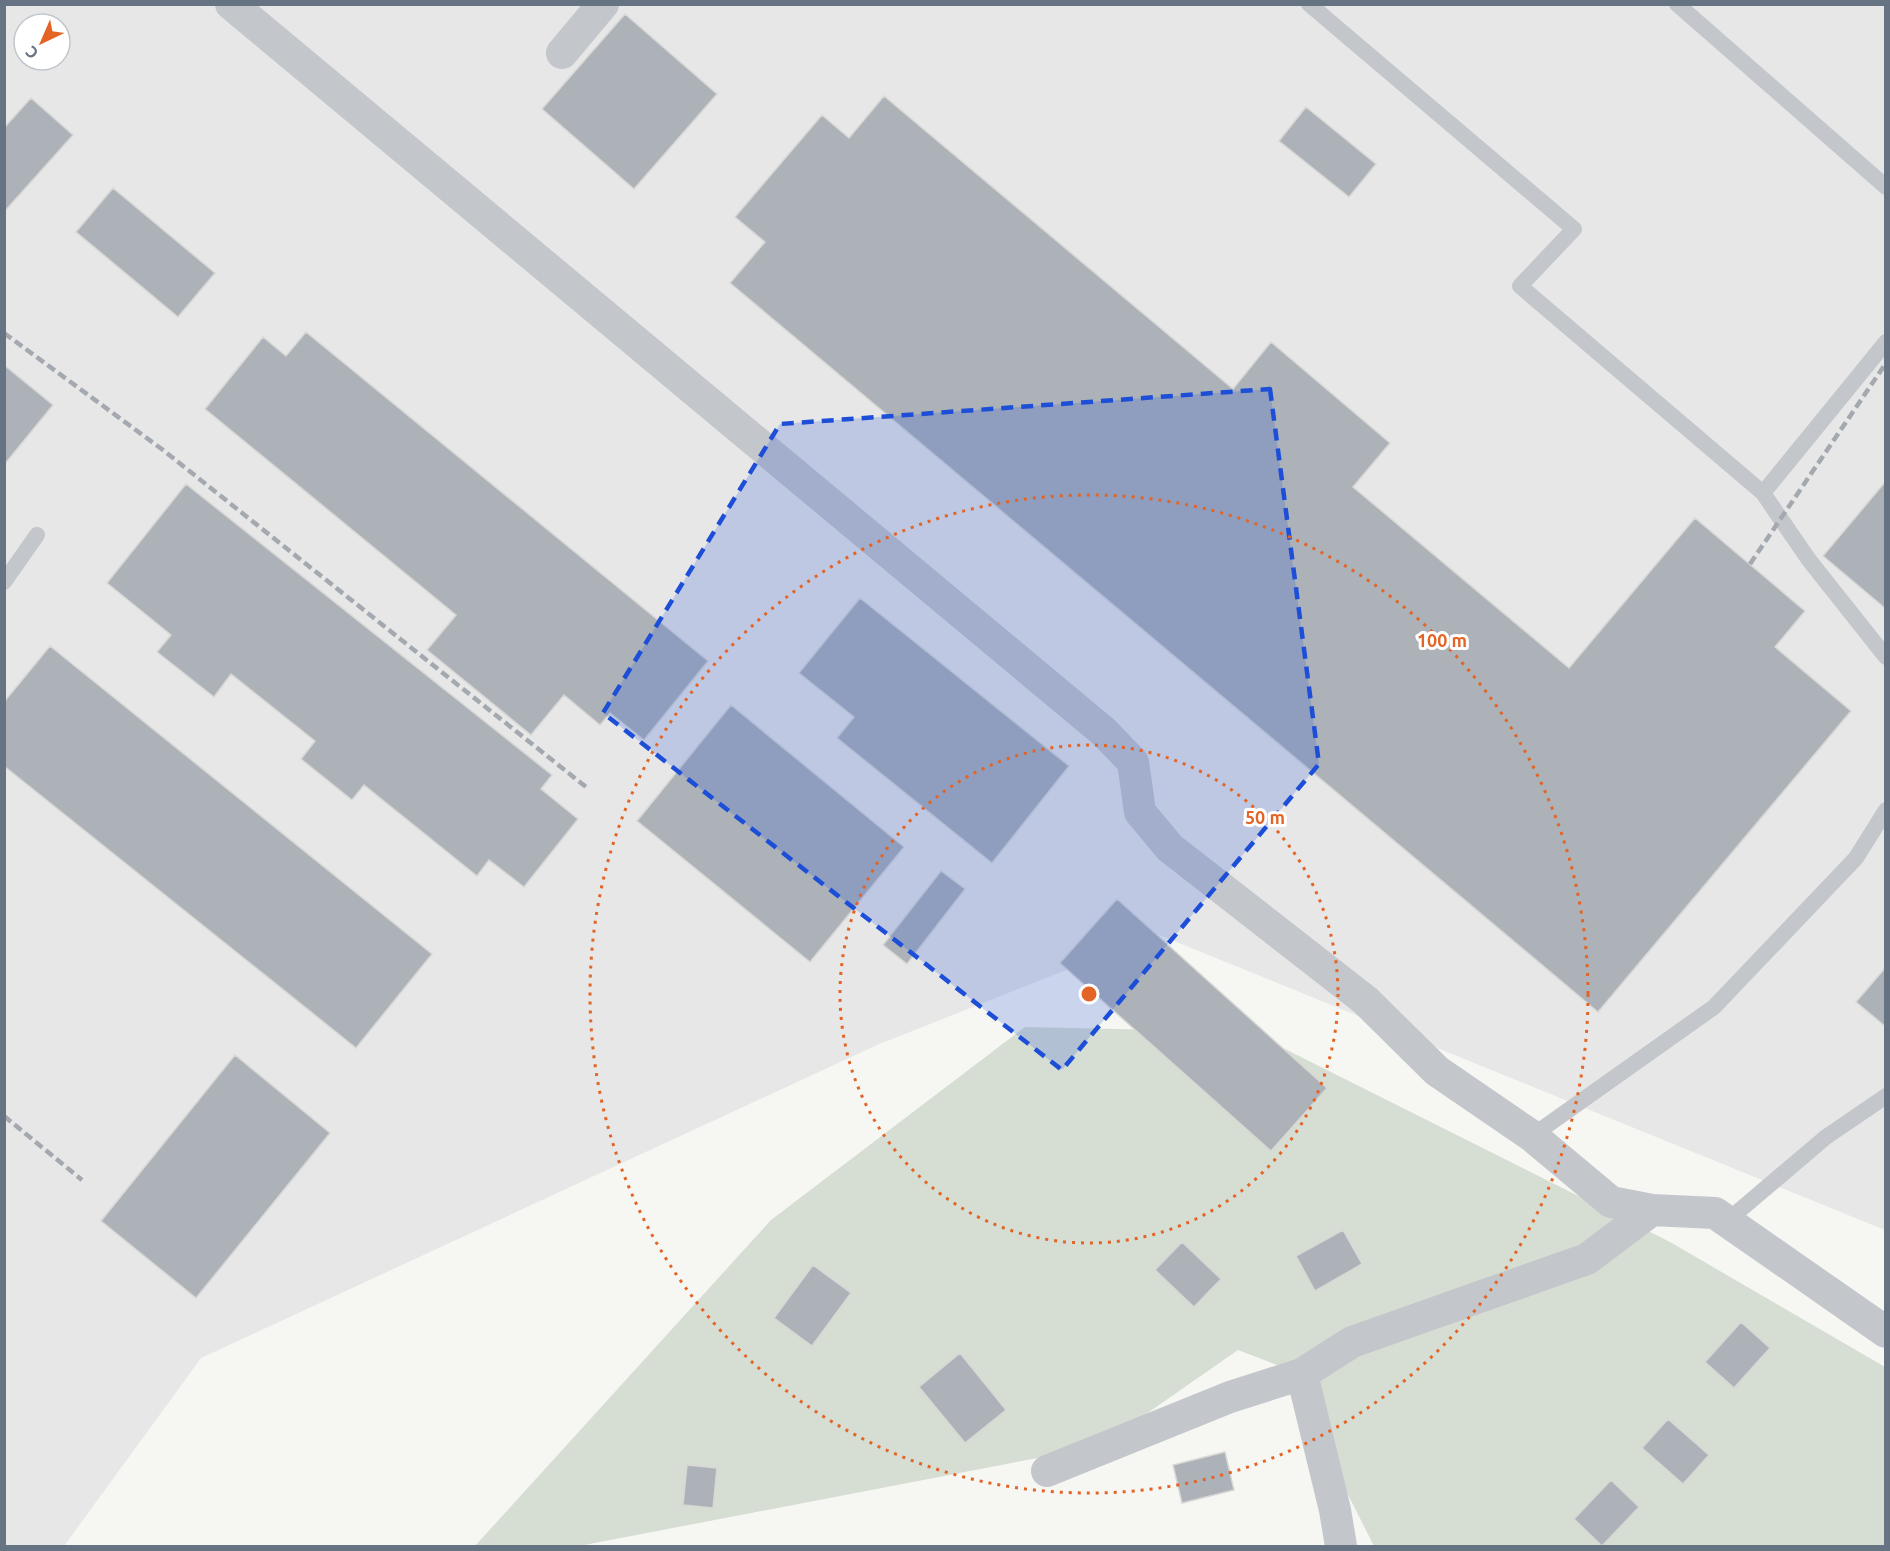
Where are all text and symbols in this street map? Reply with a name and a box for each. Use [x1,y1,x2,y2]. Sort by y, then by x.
north arrow [12,12,72,72]
text: С [22,43,42,63]
text: 100 m [1417,630,1467,650]
text: 50 m [1245,807,1285,827]
centre of rings [1079,984,1099,1004]

